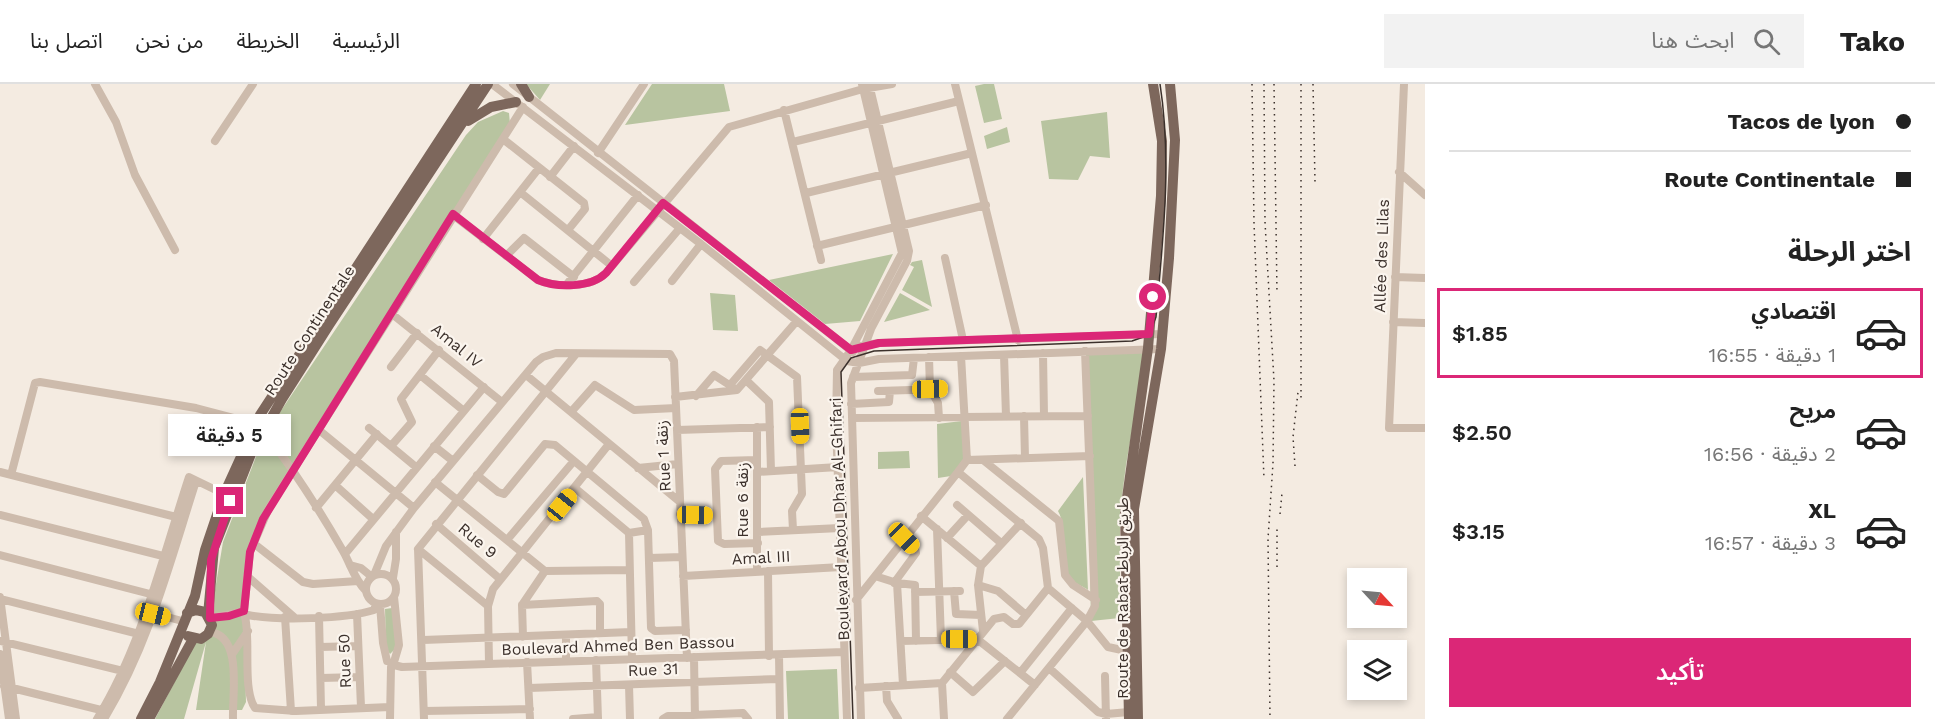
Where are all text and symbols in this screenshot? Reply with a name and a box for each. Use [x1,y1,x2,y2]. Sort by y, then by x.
search box [1384,14,1804,68]
icon: search [1750,25,1783,58]
text: Tako [1840,25,1905,58]
text: اتصل بنا [30,28,103,53]
text: من نحن [136,28,204,53]
text: الخريطة [237,28,299,53]
text: الرئيسية [332,28,400,53]
text: ابحث هنا [1651,28,1735,53]
text: Tacos de lyon [1728,109,1875,134]
text: Route Continentale [1664,167,1875,192]
street label: Allée des Lilas [1370,199,1393,313]
text: اختر الرحلة [1788,236,1911,268]
street label: Route Continentale [260,262,359,399]
route start [1139,283,1166,310]
text: اقتصادي [1751,299,1836,324]
icon: car [1854,306,1908,360]
street label: Amal IV [427,319,486,372]
text: $1.85 [1452,321,1508,346]
text: 1 دقيقة · 16:55 [1708,343,1836,367]
car [912,380,948,398]
street label: Boulevard Abou Dhar Al-Ghifari [826,397,853,641]
text: مريح [1790,398,1836,423]
icon: car [1854,405,1908,459]
car [790,408,810,444]
callout: 5 دقيقة [168,414,292,456]
street label: Rue 1 زنقة [652,420,675,492]
text: $2.50 [1452,420,1512,445]
text: 5 دقيقة [196,423,263,447]
text: 2 دقيقة · 16:56 [1704,442,1836,466]
street label: Rue 6 زنقة [733,462,752,538]
car [544,485,580,525]
route end [216,487,243,514]
street label: Route de Rabat طريق الرباط [1113,497,1133,699]
text: XL [1808,498,1836,523]
icon: car [1854,504,1908,558]
car [677,506,713,524]
street label: Rue 9 [454,519,501,562]
car [885,519,923,557]
text: $3.15 [1452,519,1505,544]
text: 3 دقيقة · 16:57 [1705,531,1836,555]
street label: Amal III [731,546,791,569]
north arrow [1347,568,1407,628]
map controls [1347,568,1407,700]
car [133,601,173,627]
car [941,630,977,648]
street label: Boulevard Ahmed Ben Bassou [501,632,735,659]
street label: Rue 50 [334,634,355,688]
button: تأكيد [1449,638,1911,707]
button: layers [1347,640,1407,700]
street label: Rue 31 [627,659,679,680]

